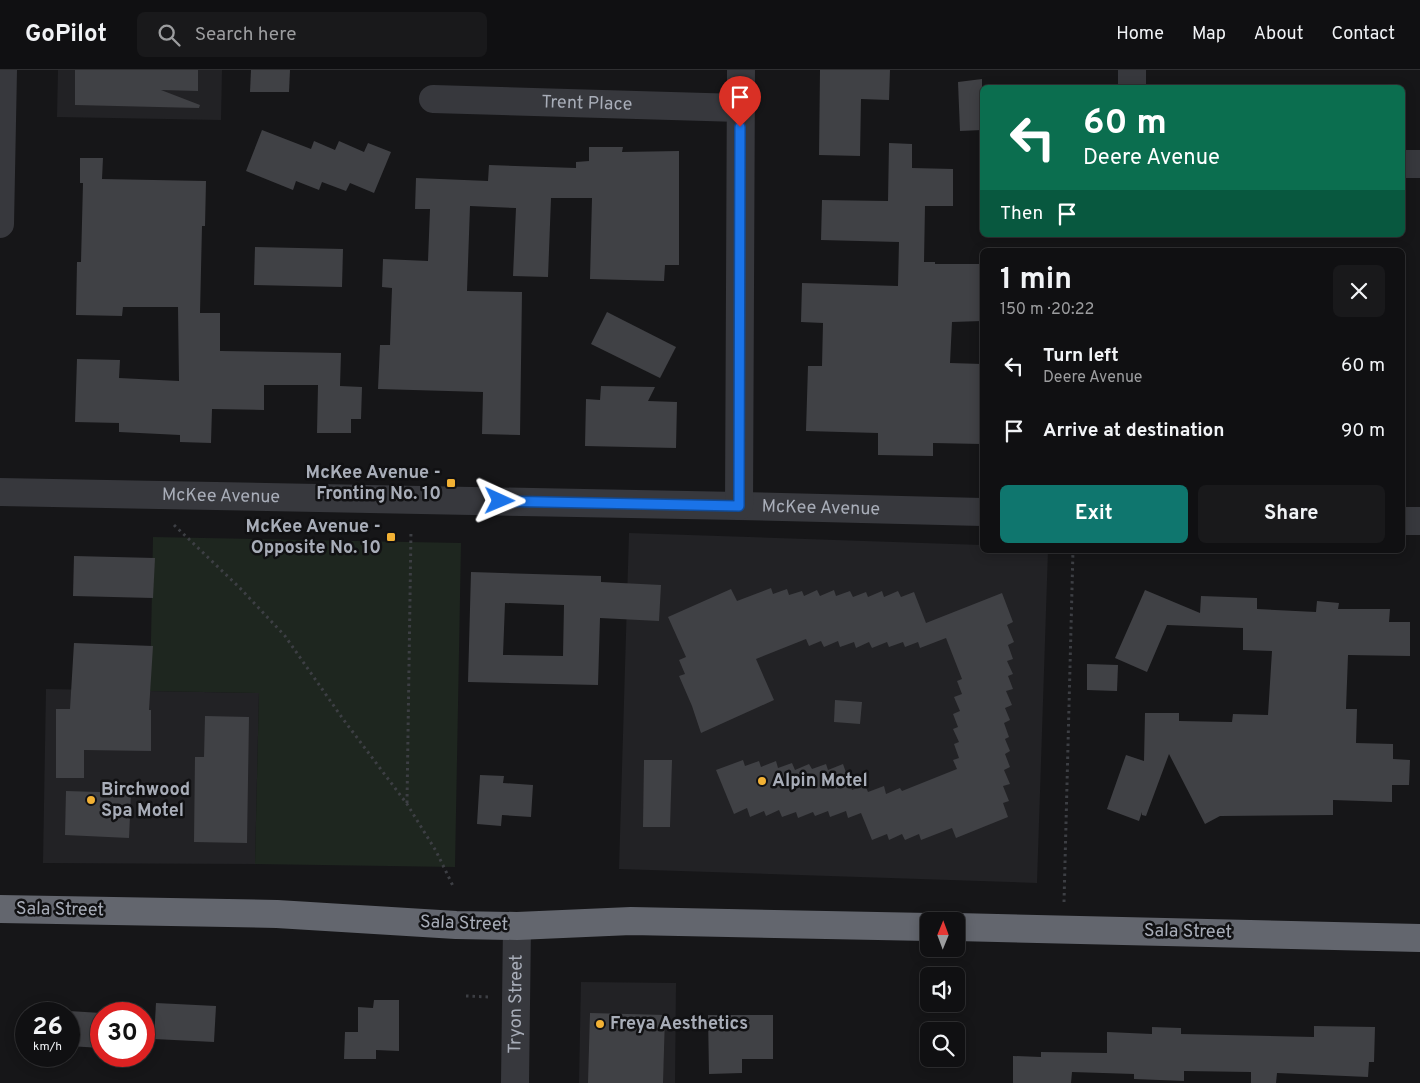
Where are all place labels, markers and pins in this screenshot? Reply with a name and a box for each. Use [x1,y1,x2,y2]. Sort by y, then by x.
pin [719,76,761,127]
place label: McKee Avenue - Fronting No. 10 [306,462,441,506]
marker: McKee Avenue - Fronting No. 10 [445,477,457,489]
place label: McKee Avenue - Opposite No. 10 [246,516,381,560]
marker: McKee Avenue - Opposite No. 10 [385,531,397,543]
place label: Alpin Motel [772,770,868,793]
marker: Alpin Motel [756,775,768,787]
place label: Birchwood Spa Motel [101,779,190,823]
marker: Birchwood Spa Motel [85,794,97,806]
place label: Freya Aesthetics [610,1013,748,1036]
marker: Freya Aesthetics [594,1018,606,1030]

